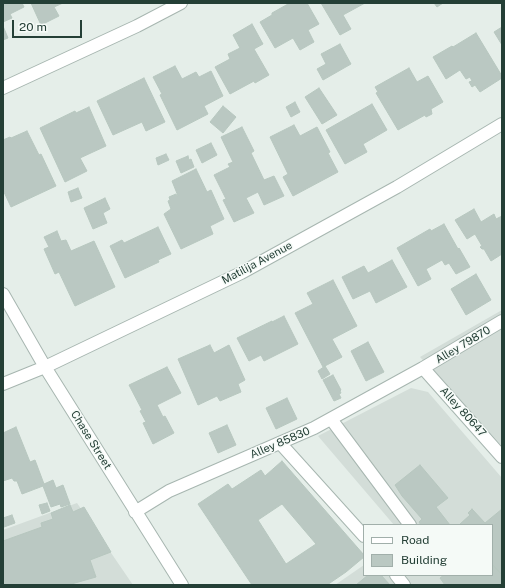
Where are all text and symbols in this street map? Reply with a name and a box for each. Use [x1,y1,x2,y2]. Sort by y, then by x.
scale bar [14,12,84,38]
text: 20 m [19,20,47,34]
street label: Matilija Avenue [219,239,295,287]
street label: Alley 79870 [433,323,493,367]
street label: Alley 80647 [437,384,489,440]
street label: Chase Street [68,408,114,472]
street label: Alley 85830 [248,425,312,461]
legend [363,524,493,576]
text: Road [401,533,429,547]
text: Building [401,553,447,567]

